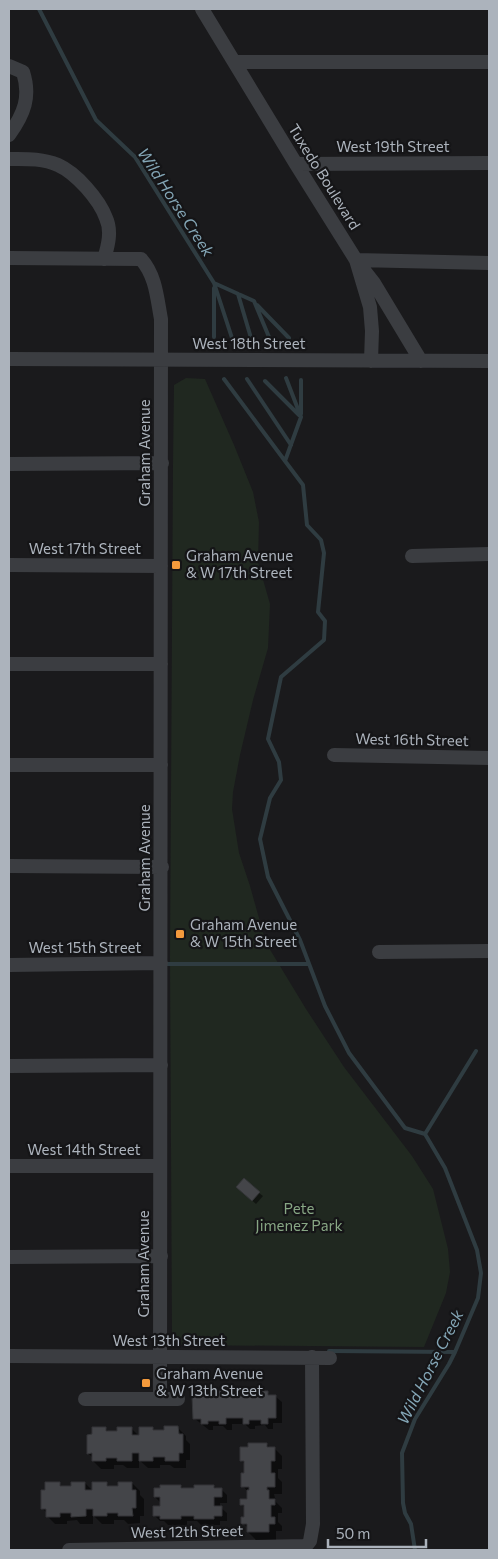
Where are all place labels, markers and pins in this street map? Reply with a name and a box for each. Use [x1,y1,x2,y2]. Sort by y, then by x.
place label: Graham Avenue & W 17th Street [186,546,293,581]
marker: Graham Avenue & W 17th Street [170,559,182,571]
place label: Graham Avenue & W 15th Street [190,915,297,950]
marker: Graham Avenue & W 15th Street [174,928,186,940]
place label: Graham Avenue & W 13th Street [156,1364,263,1399]
marker: Graham Avenue & W 13th Street [140,1377,152,1389]

